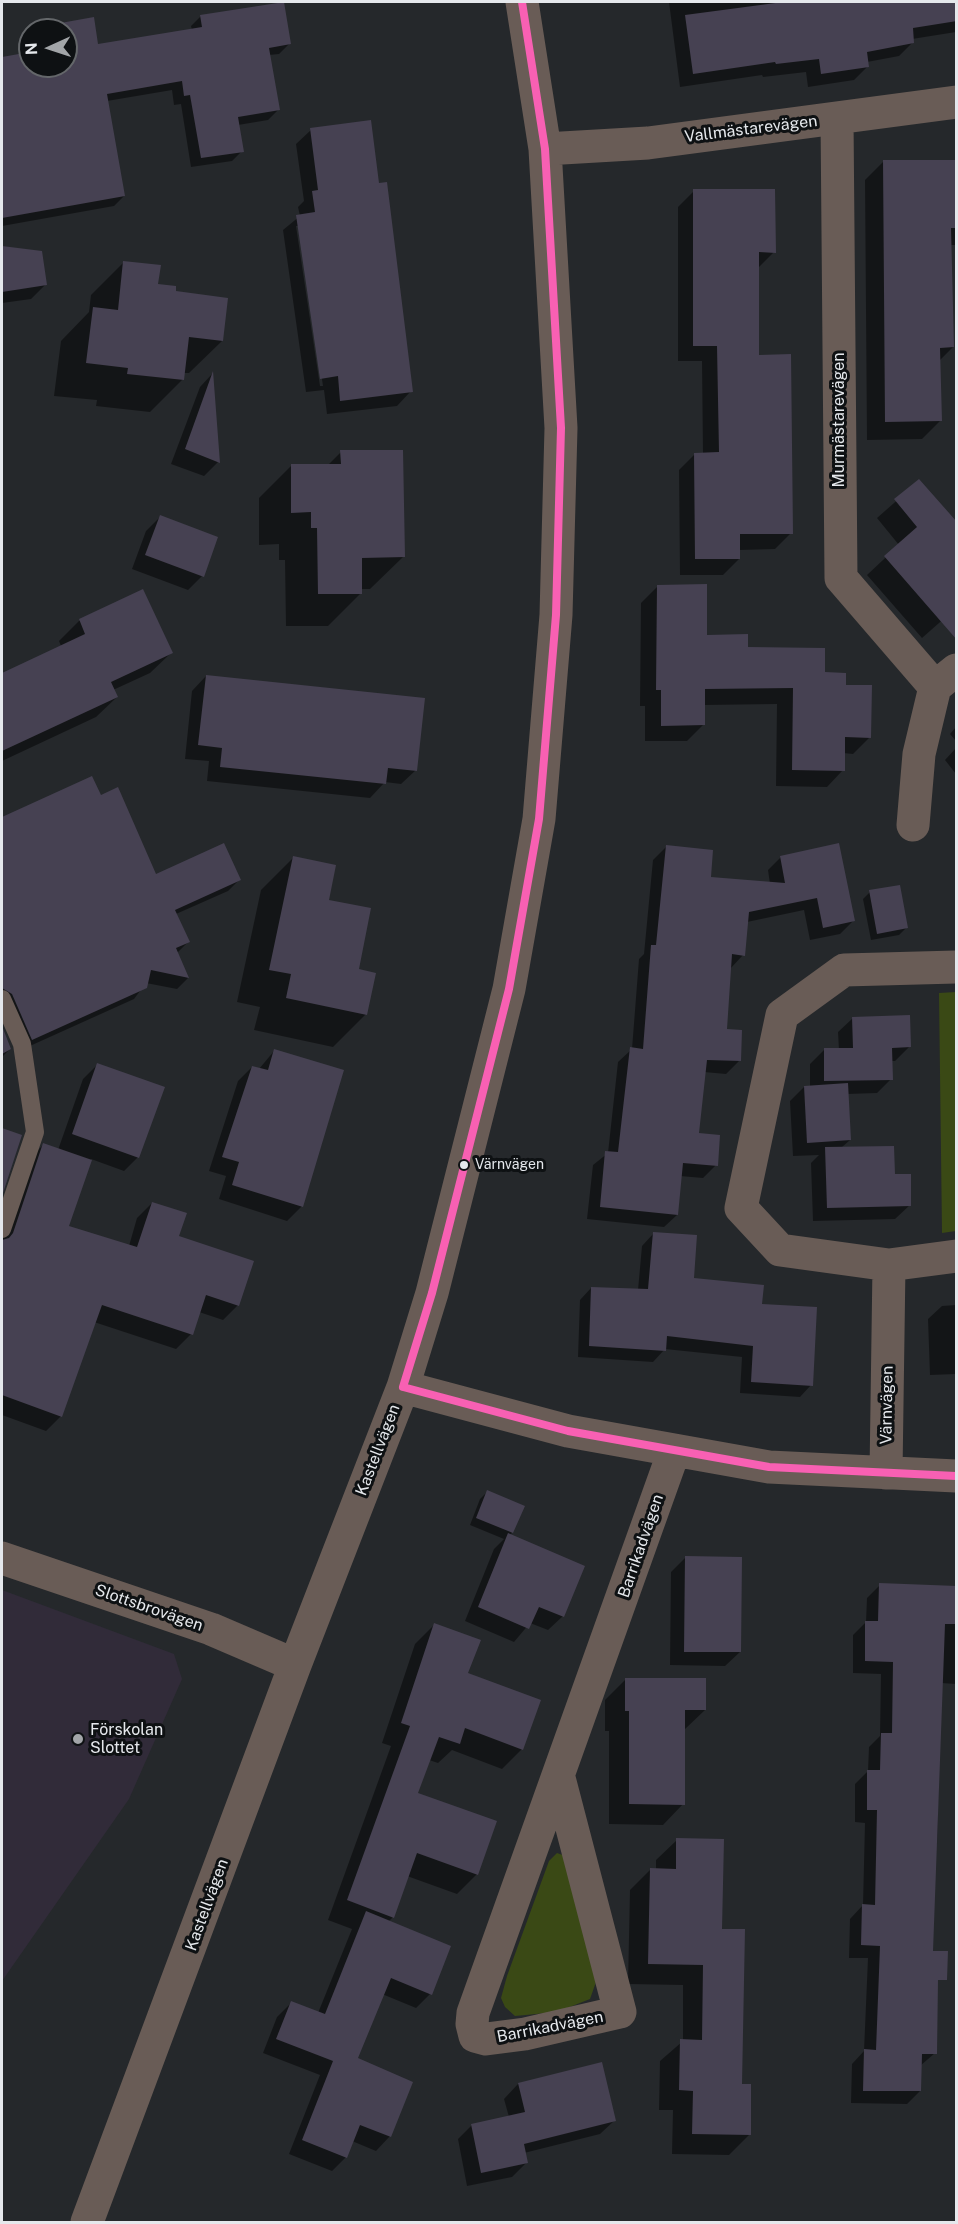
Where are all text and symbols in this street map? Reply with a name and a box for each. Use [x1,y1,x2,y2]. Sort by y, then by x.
north arrow [18,18,78,78]
text: N [22,42,41,56]
street label: Vallmästarevägen [684,111,818,147]
street label: Murmästarevägen [829,352,849,488]
place label: Värnvägen [475,1157,544,1173]
marker: Värnvägen [458,1159,470,1171]
street label: Värnvägen [877,1365,897,1445]
street label: Kastellvägen [352,1402,404,1498]
street label: Barrikadvägen [614,1492,668,1600]
street label: Slottsbrovägen [93,1581,205,1635]
place label: Förskolan Slottet [90,1720,163,1758]
marker: Förskolan Slottet [71,1732,85,1746]
street label: Kastellvägen [181,1856,233,1954]
street label: Barrikadvägen [495,2007,605,2047]

